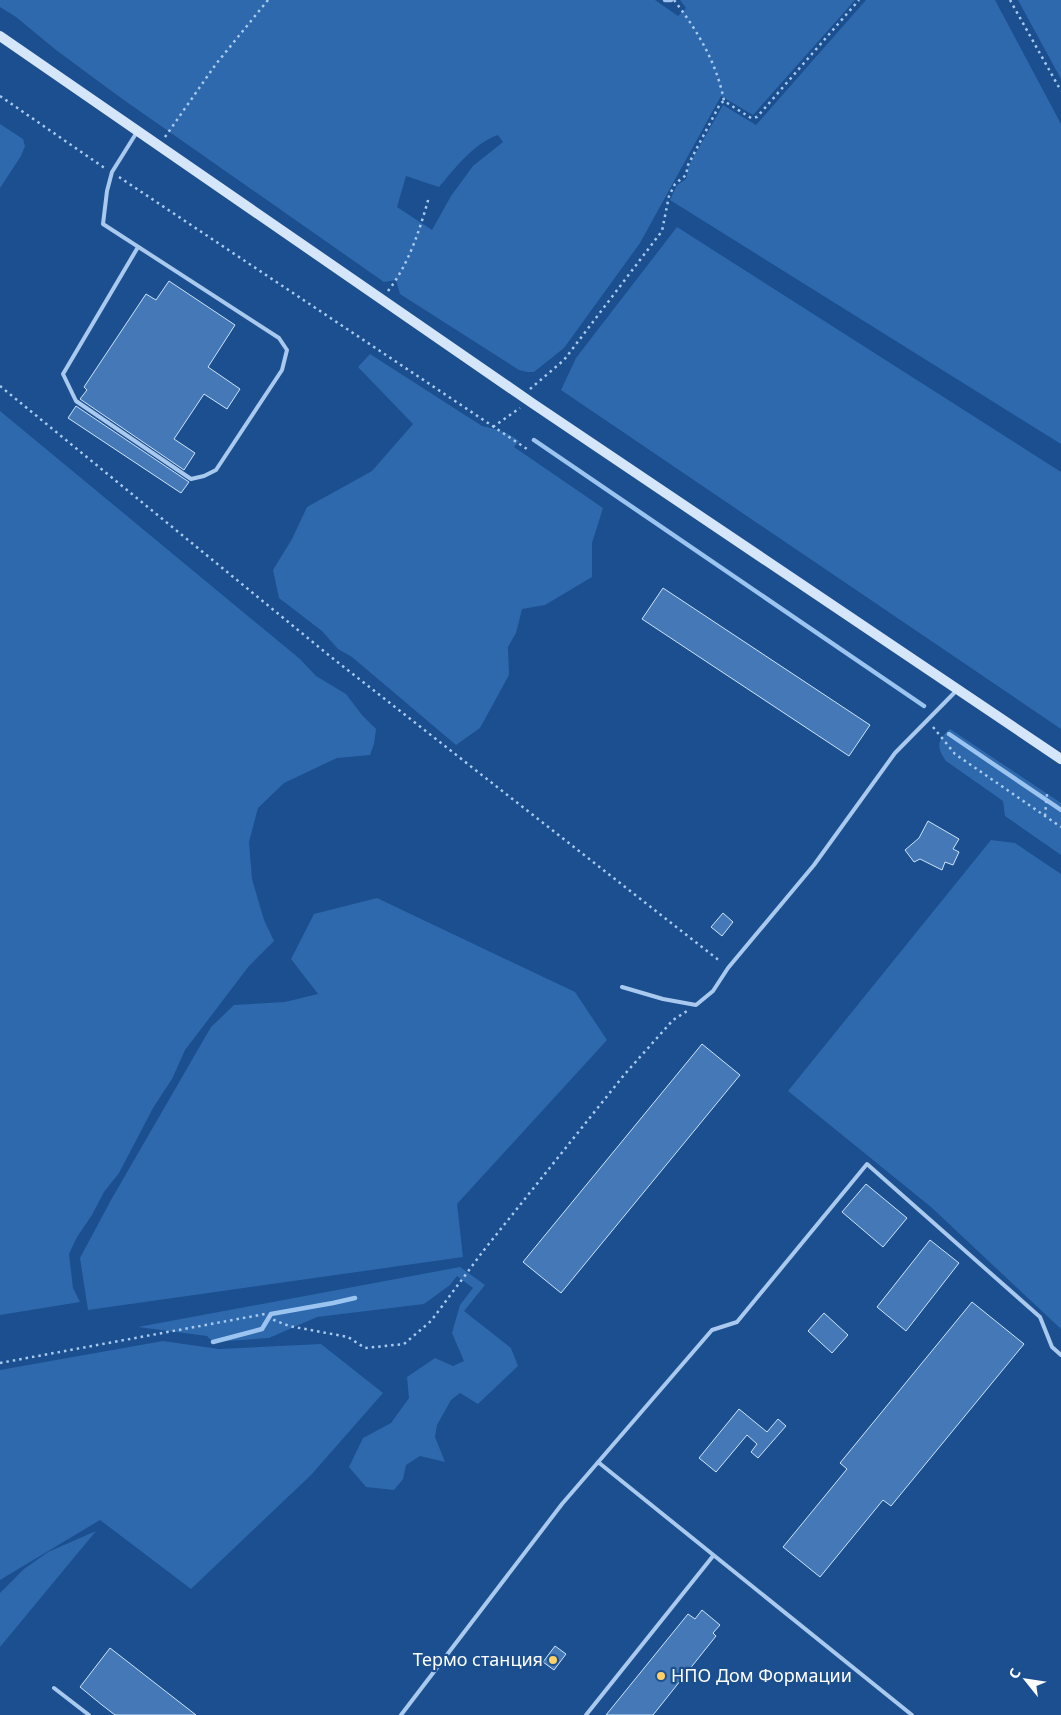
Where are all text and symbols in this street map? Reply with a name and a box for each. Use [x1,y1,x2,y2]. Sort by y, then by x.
place label: Термо станция [413,1647,543,1671]
marker: Термо станция [547,1654,559,1666]
north arrow [1001,1655,1051,1705]
place label: НПО Дом Формации [671,1663,852,1687]
text: С [1004,1665,1025,1682]
marker: НПО Дом Формации [655,1670,667,1682]

